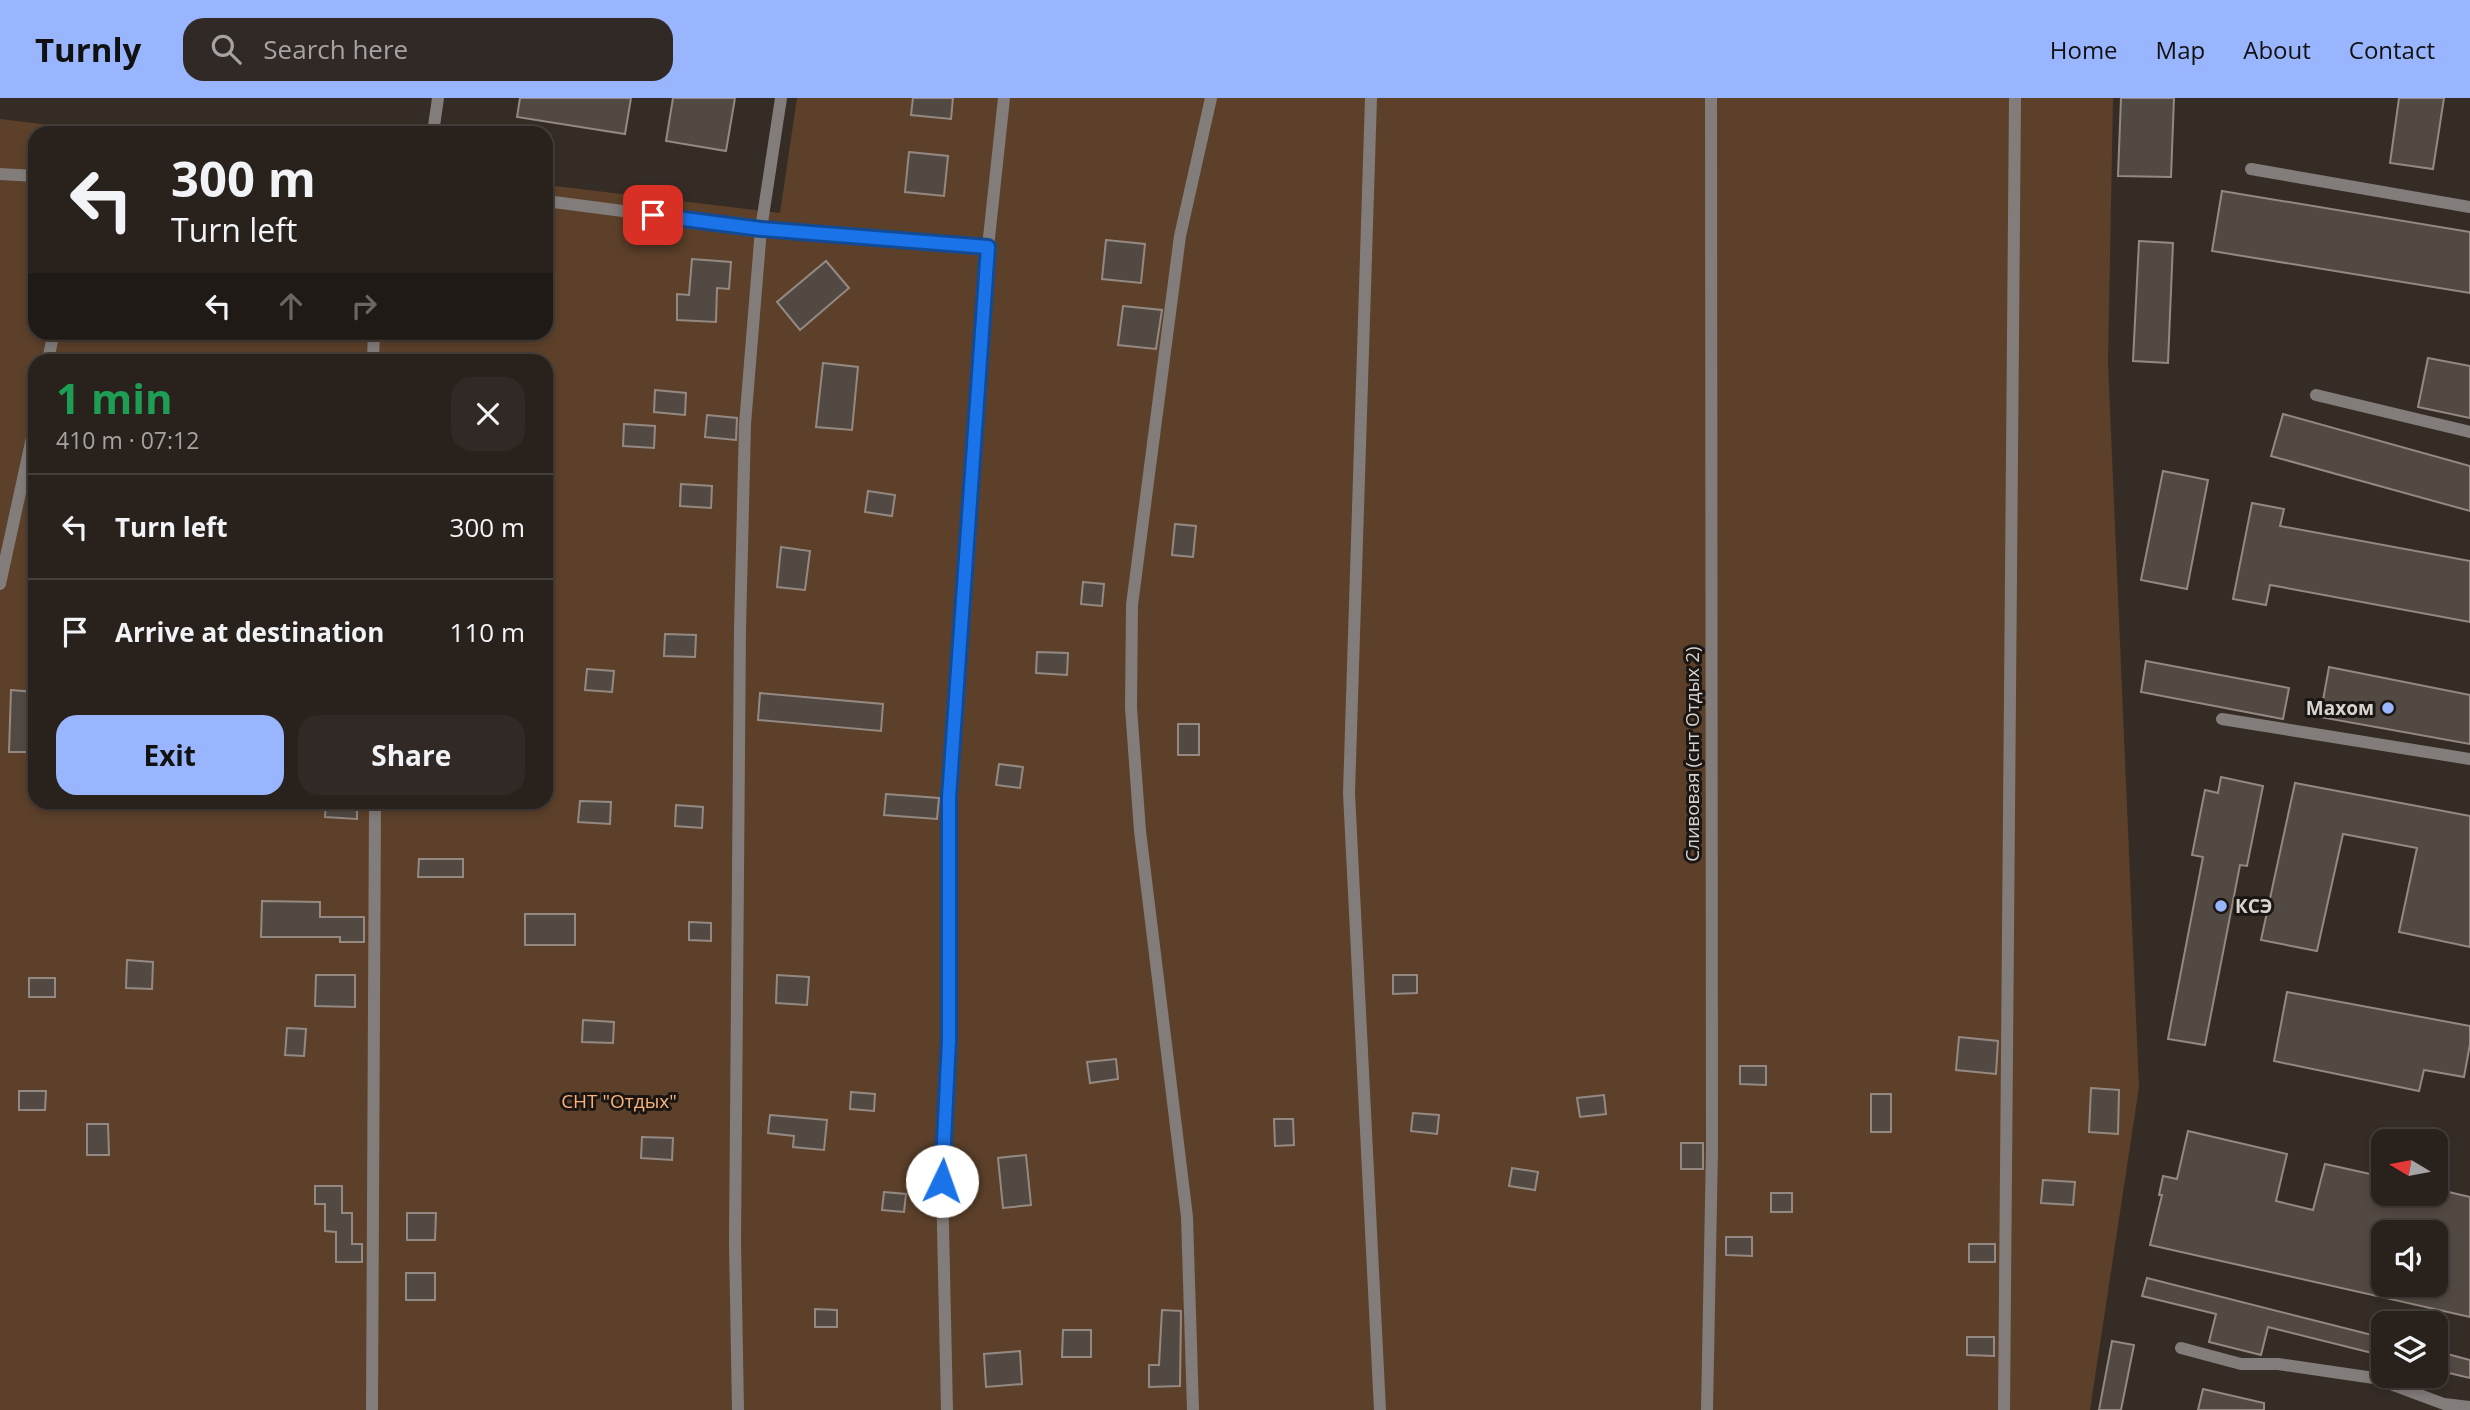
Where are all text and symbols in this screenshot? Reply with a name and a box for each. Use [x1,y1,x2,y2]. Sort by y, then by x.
search box [183,18,673,81]
text: Turnly [35,27,141,72]
icon: search [207,30,245,68]
text: Search here [263,31,408,67]
text: Home [2050,33,2118,66]
text: Map [2156,33,2205,66]
text: About [2243,33,2311,66]
text: Contact [2349,33,2435,66]
text: 300 m [171,145,316,211]
icon: left [56,154,147,245]
pin [623,185,683,245]
icon: arrive [634,196,672,234]
text: Turn left [171,208,297,251]
icon: left [199,287,237,325]
icon: ahead [272,287,310,325]
icon: right [345,287,383,325]
text: 1 min [56,369,173,426]
button: close [451,377,525,451]
text: 410 m · 07:12 [56,424,199,456]
icon: left [56,508,94,546]
text: Turn left [115,509,227,545]
text: 300 m [450,509,525,545]
icon: arrive [56,613,94,651]
text: Arrive at destination [115,614,384,650]
text: 110 m [450,614,525,650]
street label: Сливовая (снт Отдых 2) [1679,646,1705,862]
place label: Махом [2306,695,2374,721]
marker: Махом [2380,700,2396,716]
button: Exit [56,715,284,795]
button: Share [298,715,525,795]
place label: КСЭ [2235,893,2272,919]
marker: КСЭ [2213,898,2229,914]
park label: СНТ "Отдых" [561,1088,677,1114]
north arrow [2371,1129,2448,1206]
map controls [2371,1129,2448,1388]
position arrow [905,1144,979,1218]
button: sound [2371,1220,2448,1297]
button: layers [2371,1311,2448,1388]

